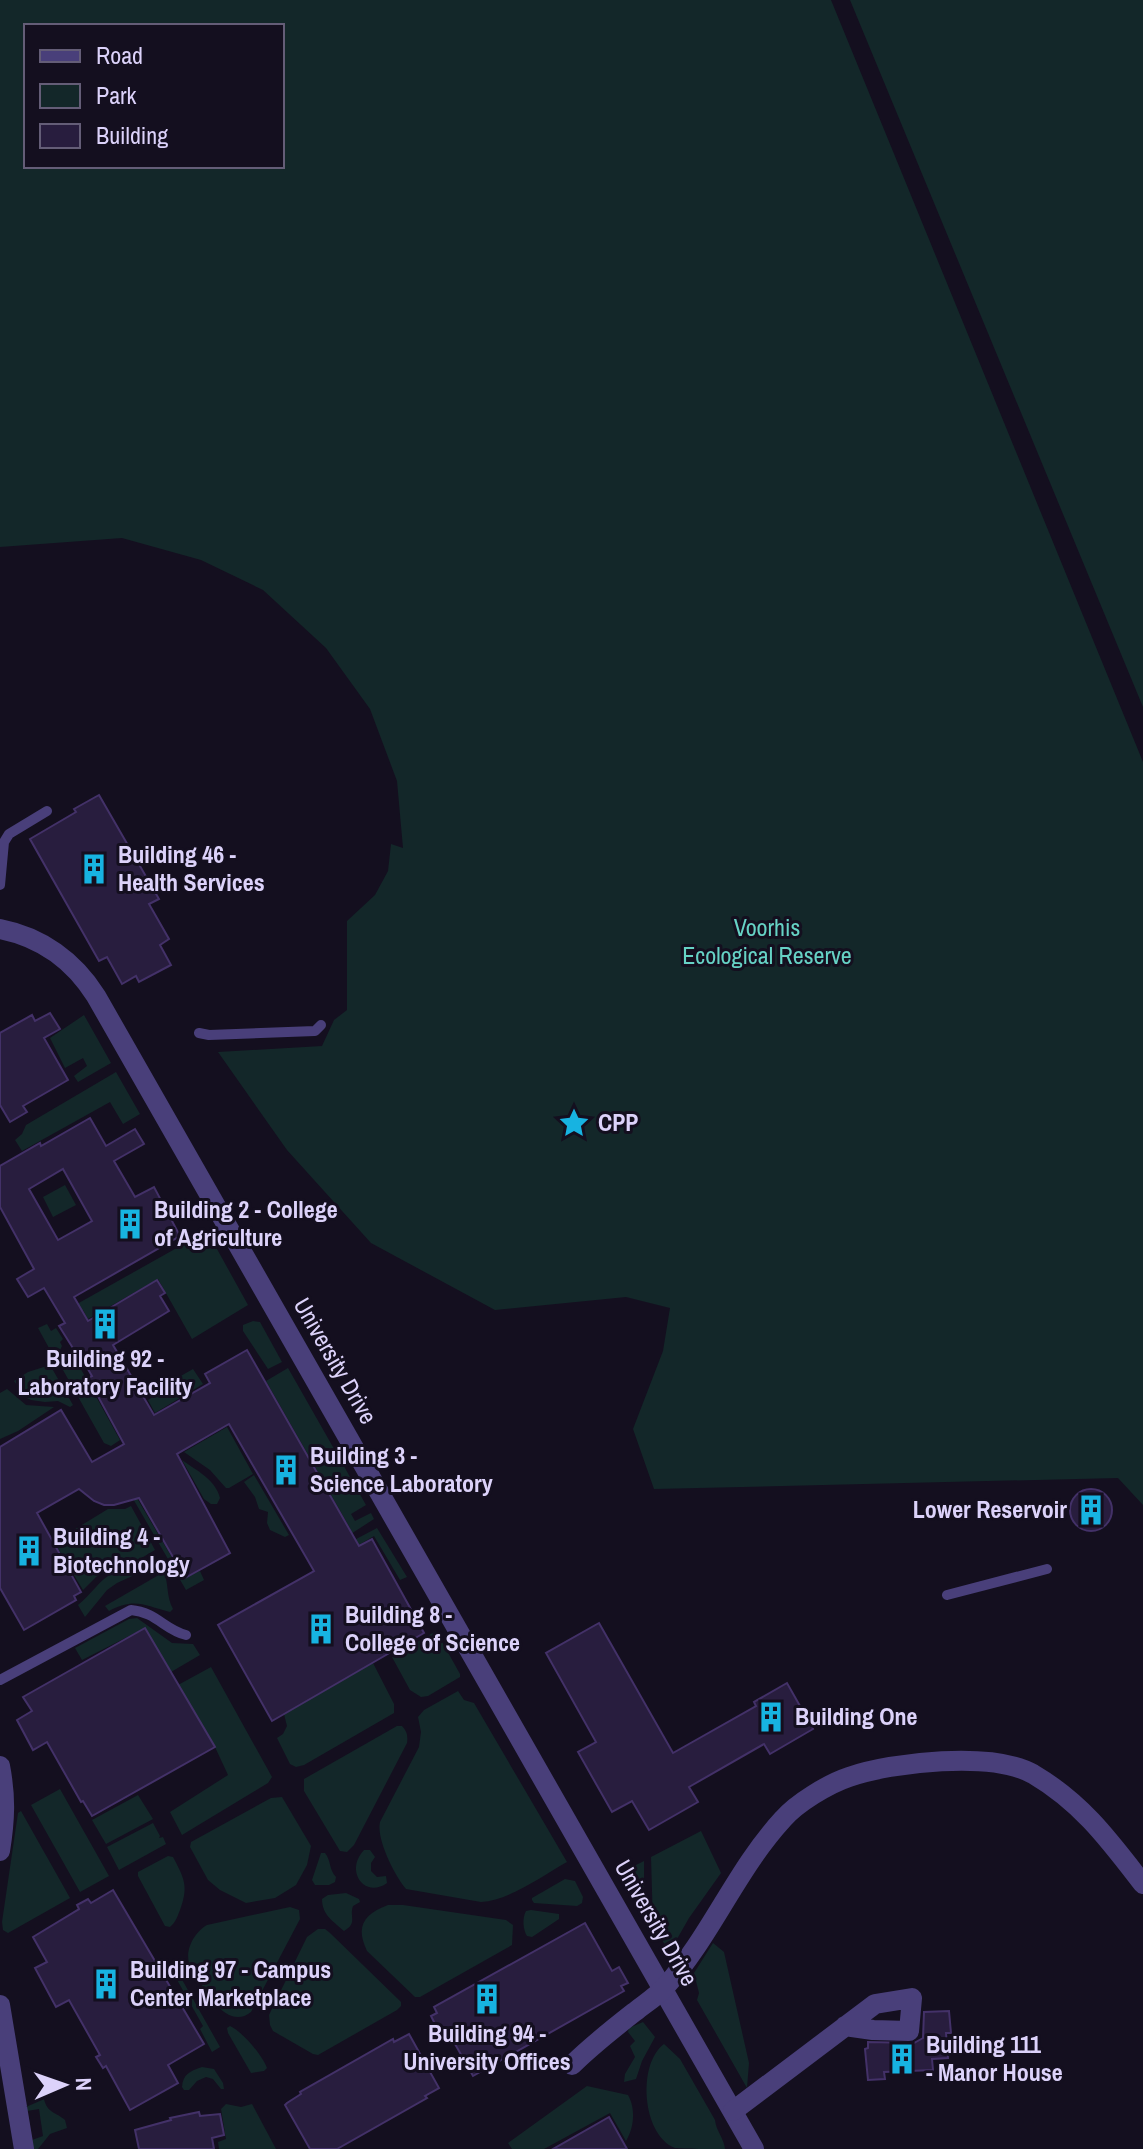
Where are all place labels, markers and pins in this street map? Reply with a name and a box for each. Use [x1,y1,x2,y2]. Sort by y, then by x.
place label: Building 46 - Health Services [118,838,265,898]
building icon: Building 46 - Health Services [77,852,111,886]
place icon: CPP [557,1106,591,1140]
place label: CPP [598,1106,638,1138]
place label: Building 2 - College of Agriculture [154,1193,338,1253]
building icon: Building 2 - College of Agriculture [113,1207,147,1241]
building icon: Building 92 - Laboratory Facility [88,1307,122,1341]
place label: Building 92 - Laboratory Facility [17,1342,193,1402]
place label: Building 3 - Science Laboratory [310,1439,493,1499]
building icon: Building 3 - Science Laboratory [269,1453,303,1487]
place label: Lower Reservoir [913,1493,1067,1525]
building icon: Lower Reservoir [1074,1493,1108,1527]
place label: Building 4 - Biotechnology [53,1520,190,1580]
building icon: Building 4 - Biotechnology [12,1534,46,1568]
place label: Building 8 - College of Science [345,1598,520,1658]
building icon: Building 8 - College of Science [304,1612,338,1646]
building icon: Building One [754,1700,788,1734]
place label: Building One [795,1700,918,1732]
place label: Building 97 - Campus Center Marketplace [130,1953,331,2013]
building icon: Building 97 - Campus Center Marketplace [89,1967,123,2001]
building icon: Building 94 - University Offices [470,1982,504,2016]
place label: Building 94 - University Offices [403,2017,571,2077]
place label: Building 111 - Manor House [926,2028,1063,2088]
building icon: Building 111 - Manor House [885,2042,919,2076]

